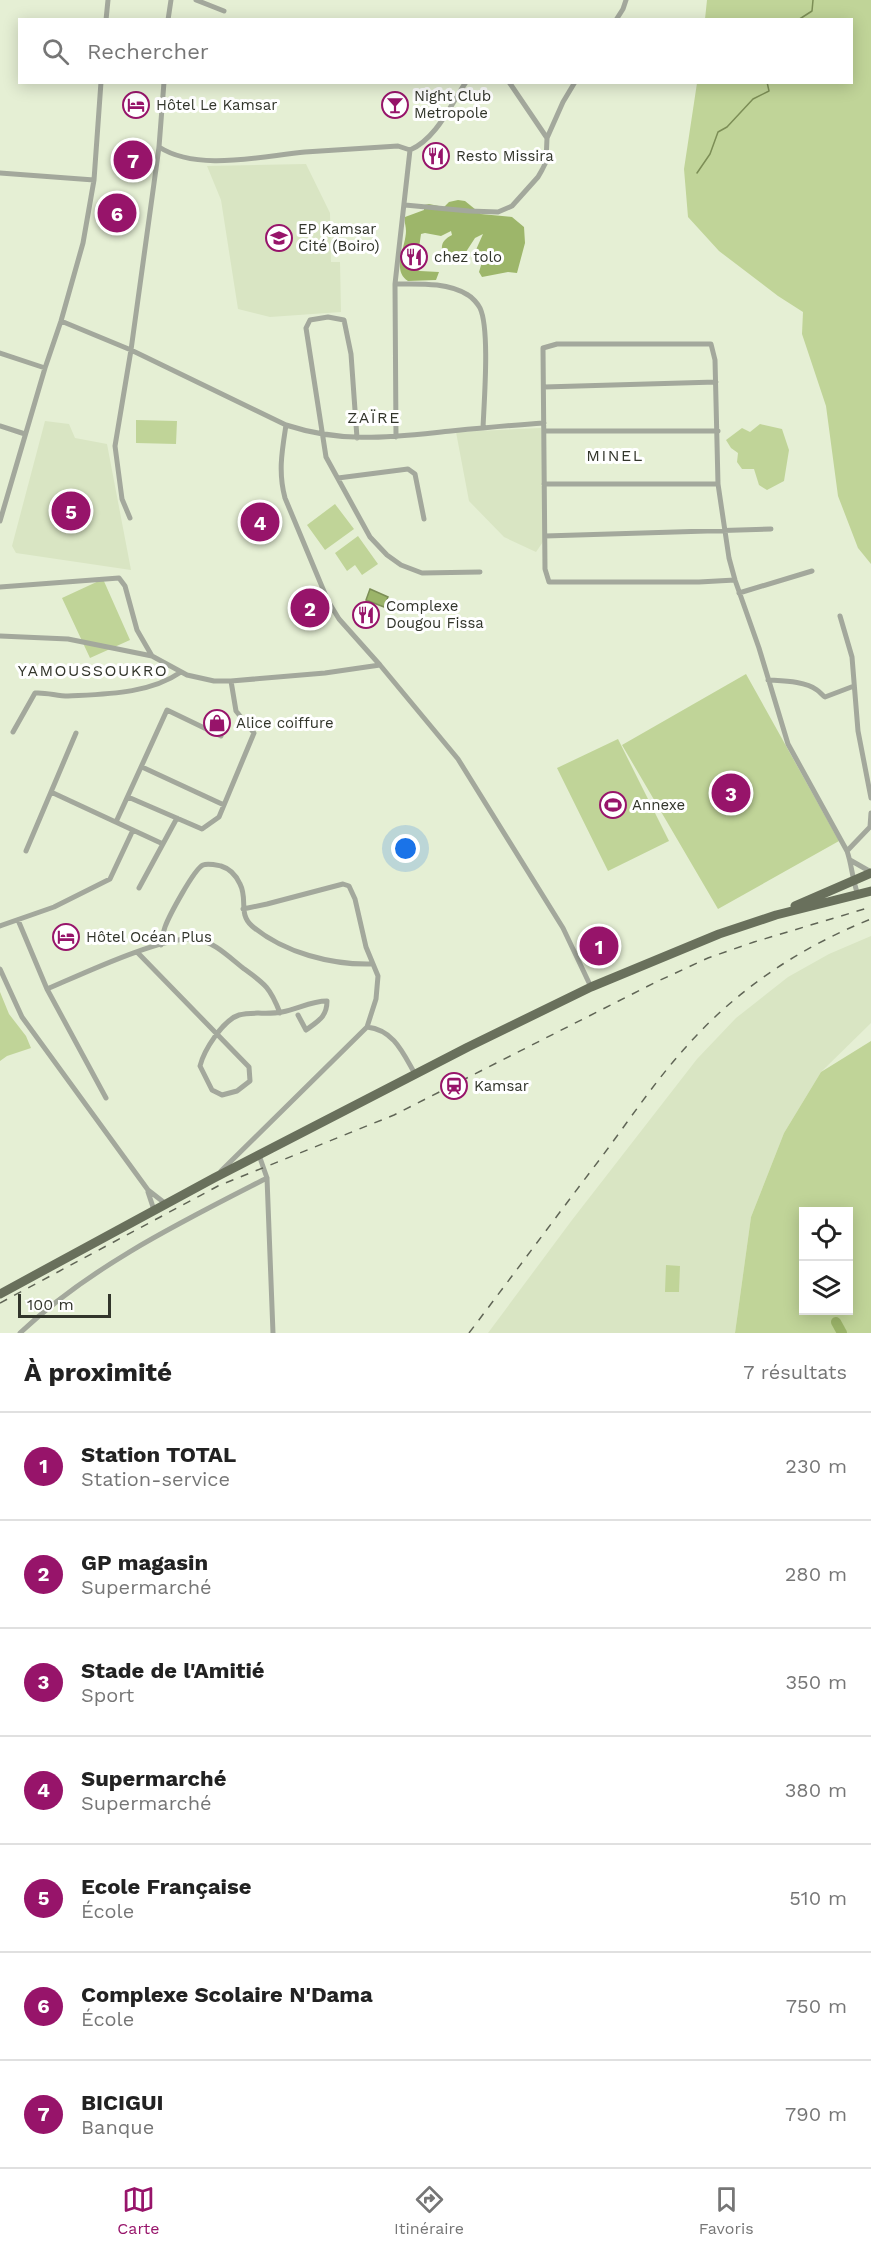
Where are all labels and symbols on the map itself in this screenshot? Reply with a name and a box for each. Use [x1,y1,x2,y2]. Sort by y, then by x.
place label: Night Club Metropole [414,87,491,122]
hotel icon: Hôtel Le Kamsar [121,90,151,120]
bar icon: Night Club Metropole [380,90,410,120]
place label: Hôtel Le Kamsar [156,96,277,114]
pin: 7 [114,138,152,182]
restaurant icon: Resto Missira [421,141,451,171]
place label: Resto Missira [456,147,554,165]
pin: 6 [98,190,136,236]
place label: EP Kamsar Cité (Boiro) [298,220,380,255]
school or university icon: EP Kamsar Cité (Boiro) [264,223,294,253]
restaurant icon: chez tolo [399,242,429,272]
place label: chez tolo [434,248,502,266]
district label: ZAÏRE [347,408,401,427]
district label: MINEL [586,446,644,465]
pin: 5 [52,488,90,534]
pin: 4 [240,500,280,544]
pin: 2 [290,586,330,630]
place label: Complexe Dougou Fissa [386,597,484,632]
restaurant icon: Complexe Dougou Fissa [351,600,381,630]
district label: YAMOUSSOUKRO [18,661,168,680]
shop icon: Alice coiffure [202,708,232,738]
place label: Alice coiffure [236,714,334,732]
pin: 3 [712,770,750,816]
sports icon: Annexe [598,790,628,820]
place label: Annexe [632,796,685,814]
your location [391,834,420,863]
hotel icon: Hôtel Océan Plus [51,922,81,952]
pin: 1 [580,924,618,968]
place label: Hôtel Océan Plus [86,928,212,946]
station icon: Kamsar [439,1071,469,1101]
place label: Kamsar [474,1077,529,1095]
scale bar [18,1291,111,1318]

